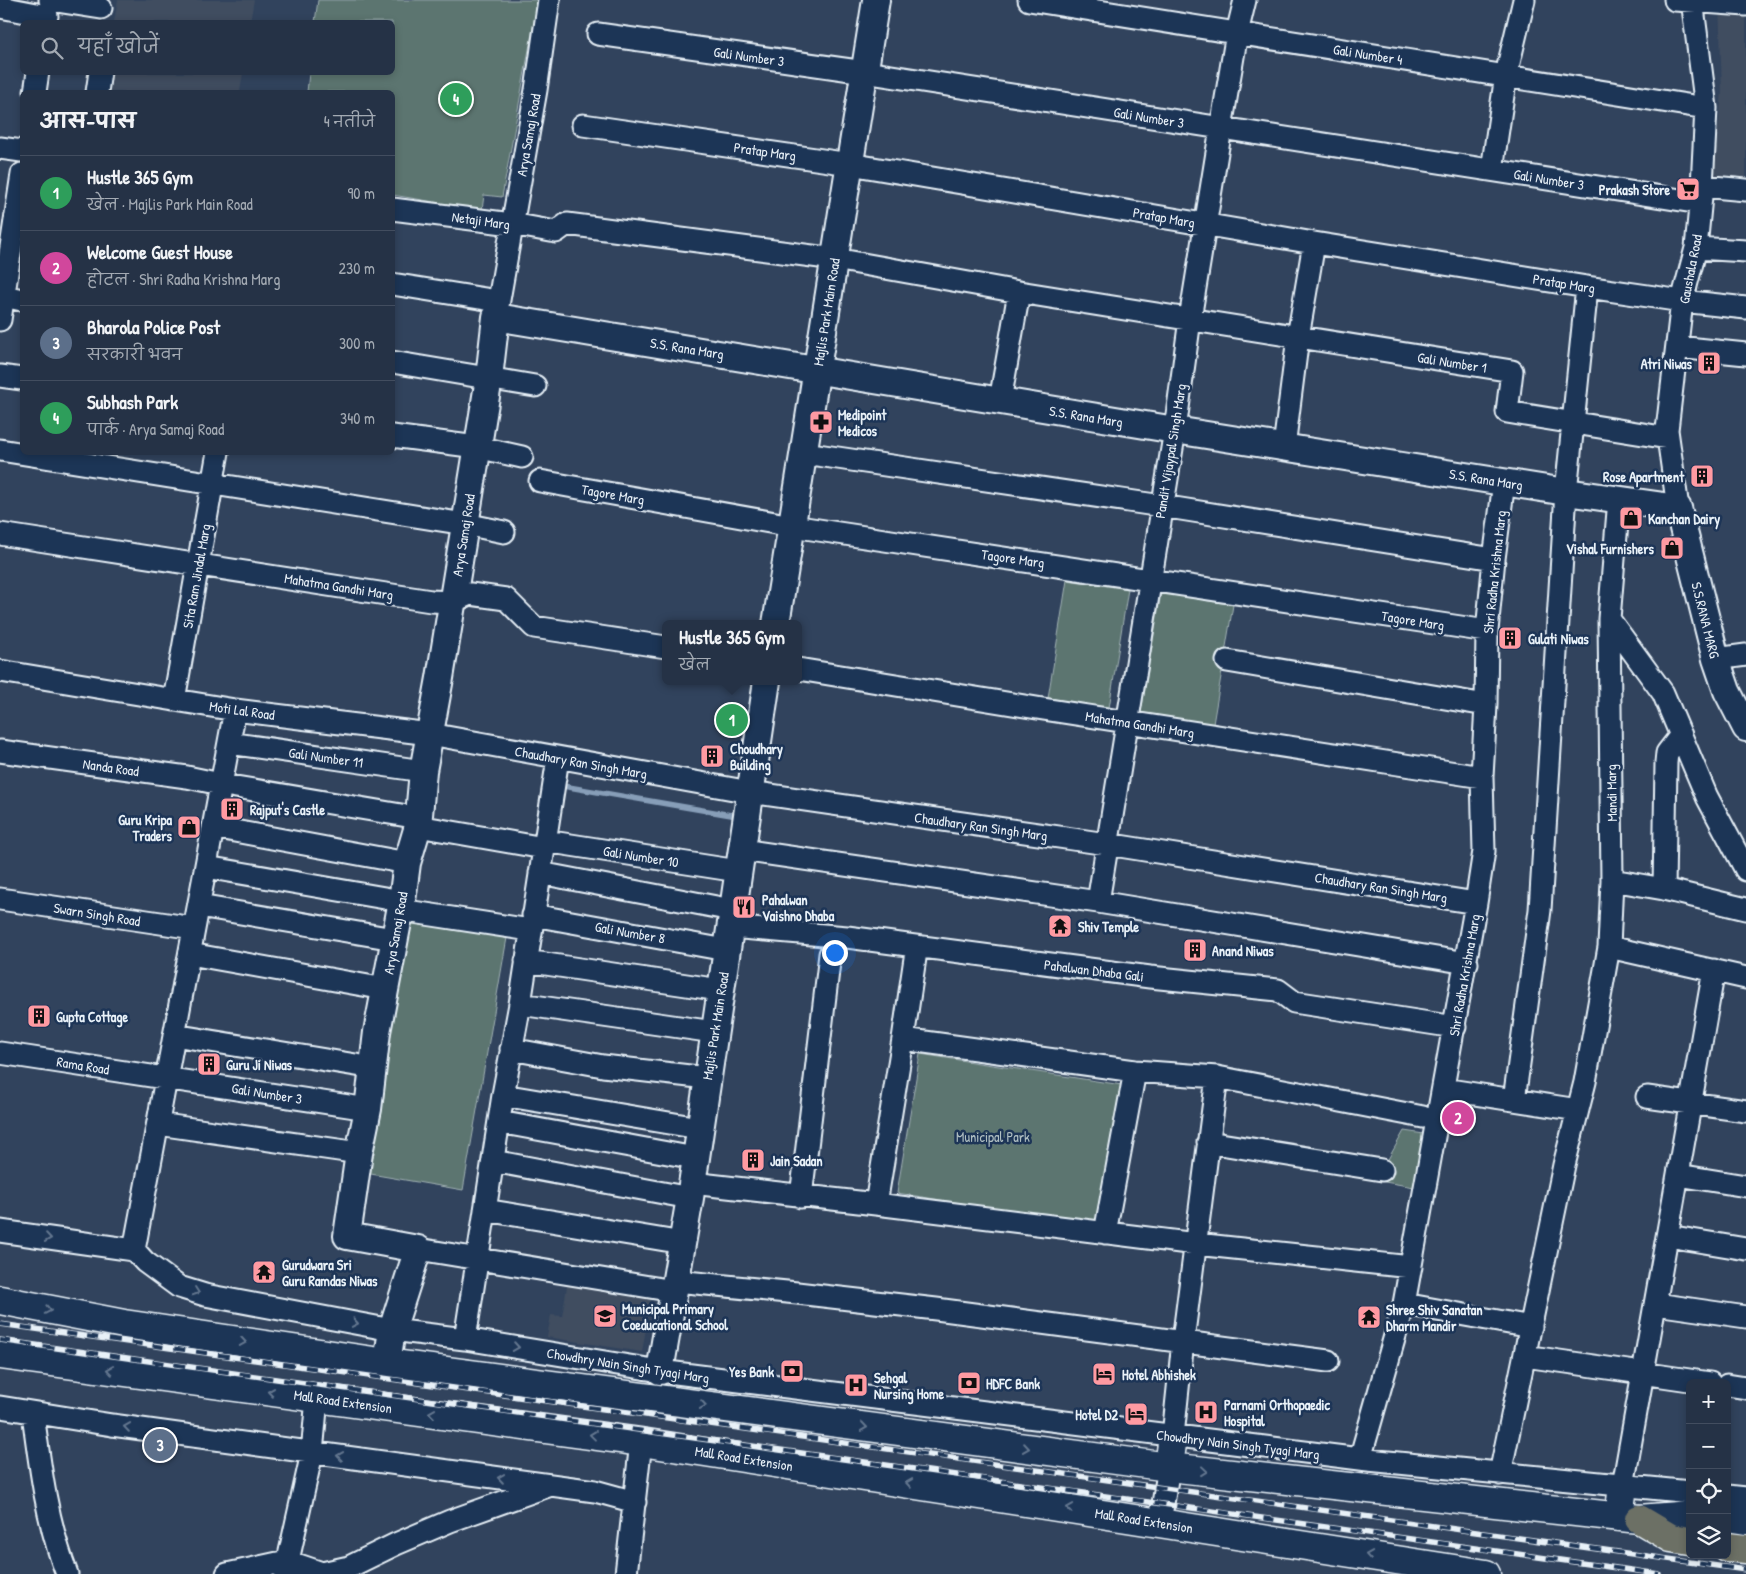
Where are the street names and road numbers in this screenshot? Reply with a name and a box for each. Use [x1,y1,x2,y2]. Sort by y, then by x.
street label: Gali Number 4 [1332,39,1404,69]
street label: Gali Number 3 [712,42,786,70]
street label: Arya Samaj Road [511,92,546,178]
street label: Gali Number 3 [1112,102,1186,132]
street label: Pratap Marg [733,137,797,166]
street label: Gali Number 3 [1512,164,1586,194]
street label: Pratap Marg [1131,202,1196,233]
street label: Netaji Marg [451,207,511,234]
street label: Gaushala Road [1674,232,1706,305]
street label: Majlis Park Main Road [808,256,845,367]
street label: Pratap Marg [1531,269,1596,298]
street label: S.S. Rana Marg [649,333,725,364]
street label: Gali Number 1 [1416,347,1488,377]
street label: Pandit Vijaypal Singh Marg [1150,382,1191,520]
street label: S.S. Rana Marg [1048,401,1124,432]
street label: S.S. Rana Marg [1448,464,1524,495]
street label: Tagore Marg [580,479,646,510]
street label: Arya Samaj Road [447,492,480,578]
street label: Shri Radha Krishna Marg [1478,510,1511,635]
street label: Sita Ram Jindal Marg [177,522,216,630]
street label: Tagore Marg [980,544,1046,573]
street label: Mahatma Gandhi Marg [283,568,395,605]
street label: S.S.RANA MARG [1687,580,1725,660]
street label: Tagore Marg [1380,606,1446,635]
street label: Moti Lal Road [208,696,276,724]
street label: Mahatma Gandhi Marg [1084,706,1196,743]
street label: Chaudhary Ran Singh Marg [513,741,649,784]
street label: Gali Number 11 [288,742,364,772]
street label: Nanda Road [82,754,141,780]
street label: Mandi Marg [1601,764,1622,822]
street label: Chaudhary Ran Singh Marg [913,807,1049,846]
street label: Gali Number 10 [602,841,680,871]
street label: Chaudhary Ran Singh Marg [1313,867,1449,908]
street label: Arya Samaj Road [378,890,413,976]
street label: Swarn Singh Road [52,898,142,931]
street label: Shri Radha Krishna Marg [1444,913,1485,1038]
street label: Gali Number 8 [593,916,667,948]
street label: Pahalwan Dhaba Gali [1043,954,1145,986]
street label: Majlis Park Main Road [697,970,734,1081]
street label: Rama Road [55,1051,111,1079]
street label: Gali Number 3 [230,1078,304,1108]
street label: Chowdhry Nain Singh Tyagi Marg [545,1343,711,1388]
street label: Mall Road Extension [293,1385,393,1417]
street label: Chowdhry Nain Singh Tyagi Marg [1155,1425,1321,1464]
street label: Mall Road Extension [694,1441,794,1475]
street label: Mall Road Extension [1094,1503,1194,1537]

